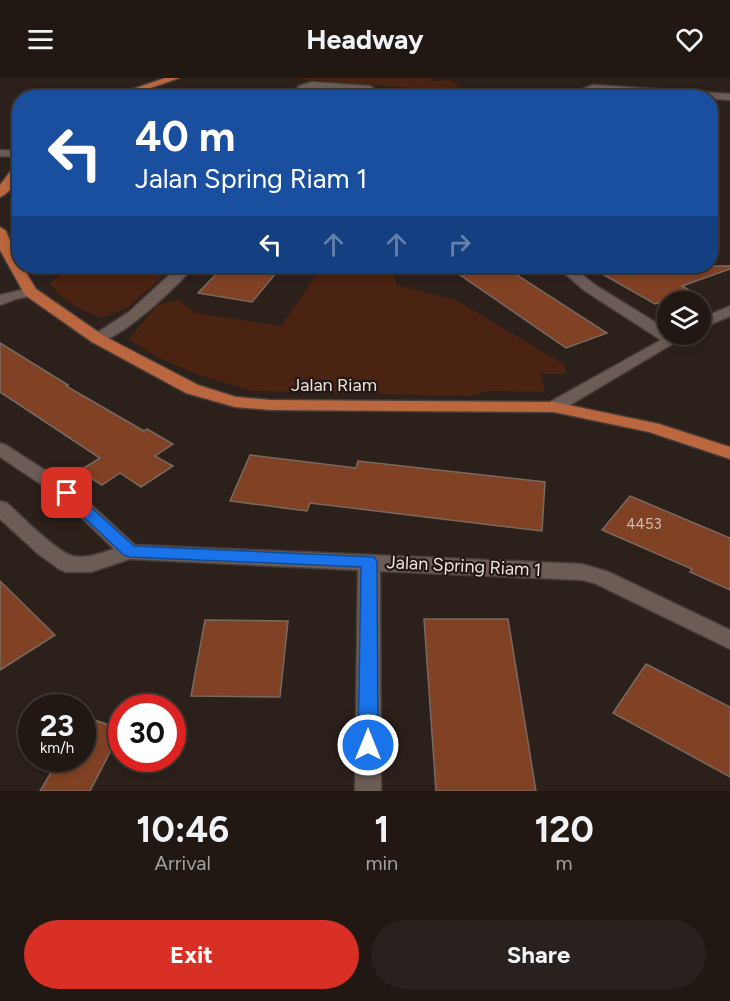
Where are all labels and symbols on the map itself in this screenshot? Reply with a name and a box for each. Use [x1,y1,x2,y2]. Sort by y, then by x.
street label: Jalan Riam [291,374,377,396]
pin [41,467,92,518]
house number: 4453 [626,515,662,533]
street label: Jalan Spring Riam 1 [386,551,542,581]
speed limit sign: 30 [108,694,186,772]
position arrow [336,713,400,777]

